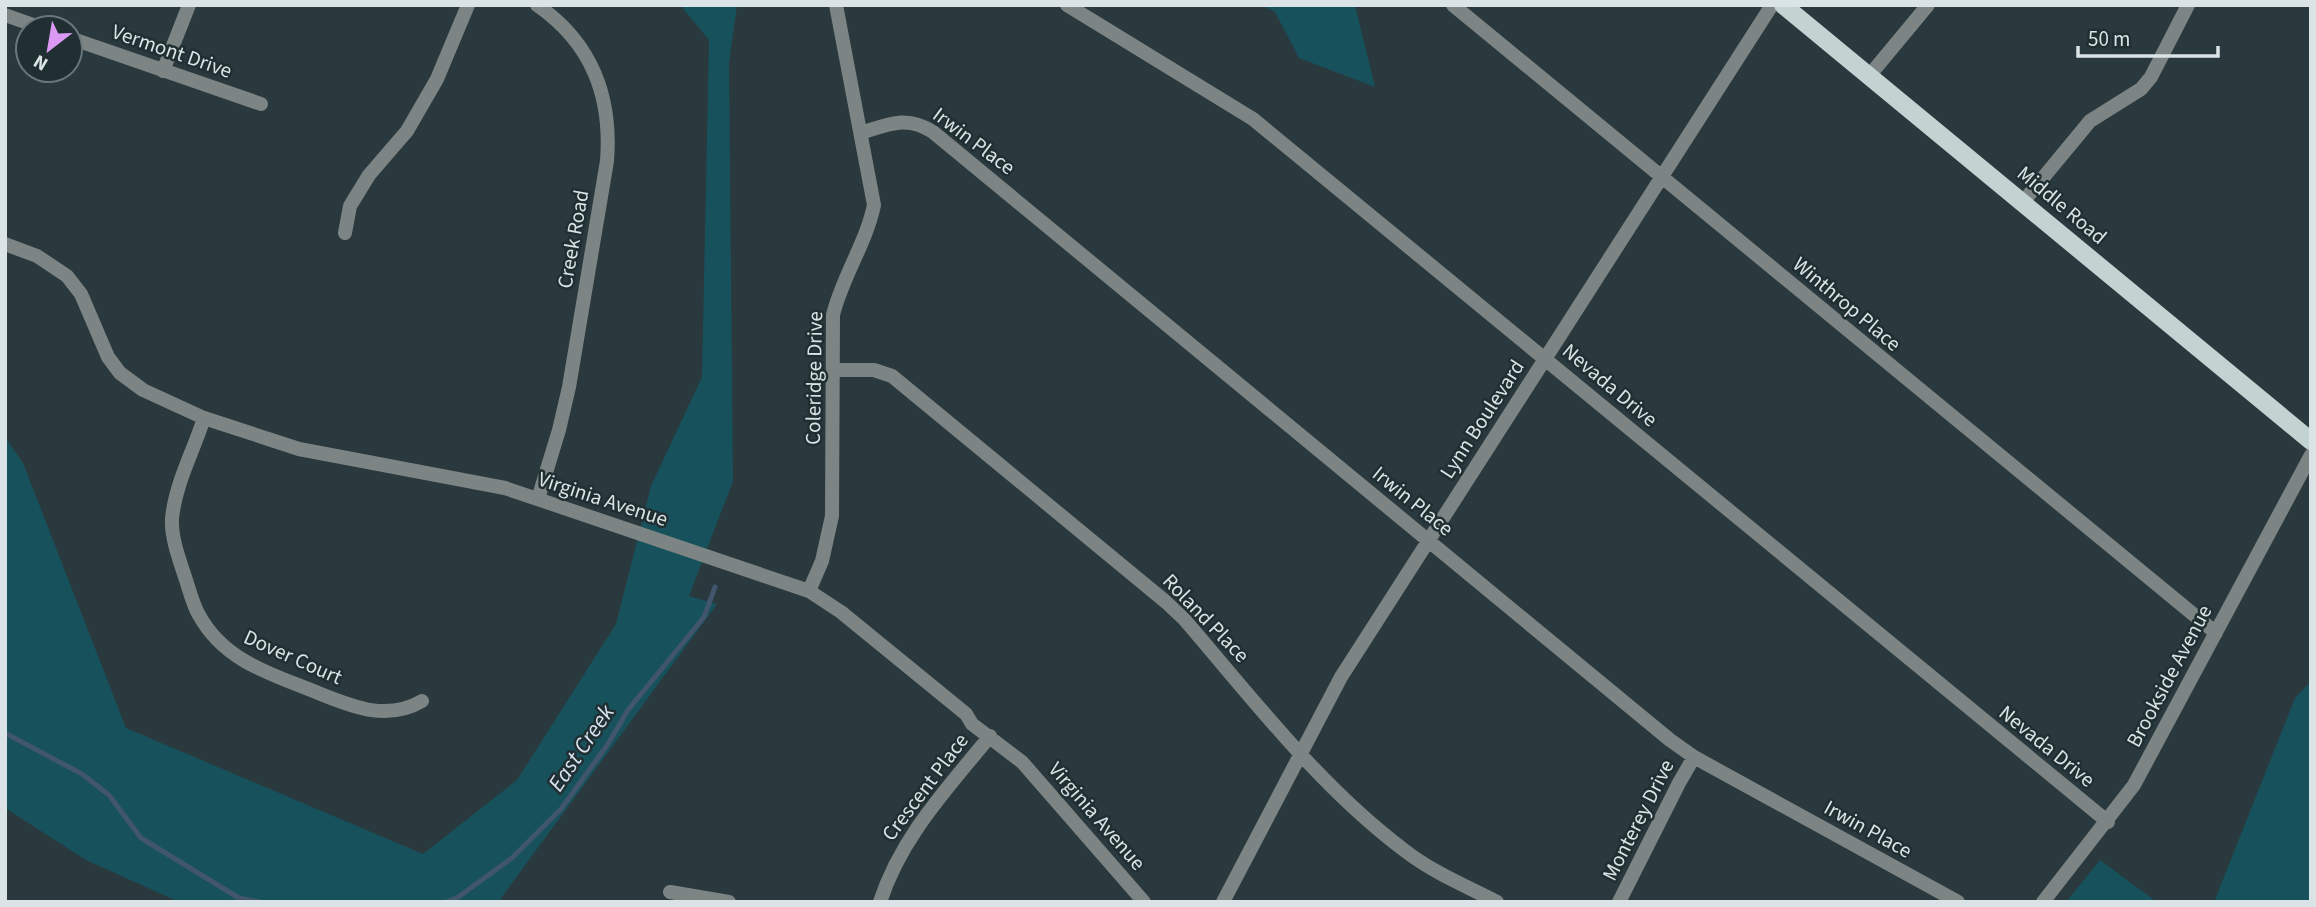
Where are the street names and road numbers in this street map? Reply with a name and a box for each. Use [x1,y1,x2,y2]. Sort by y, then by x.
street label: Vermont Drive [108,16,236,86]
street label: Irwin Place [926,100,1022,182]
street label: Middle Road [2011,159,2113,251]
street label: Creek Road [550,187,596,291]
street label: Winthrop Place [1786,250,1908,358]
street label: Coleridge Drive [798,311,830,445]
street label: Nevada Drive [1556,336,1664,434]
street label: Lynn Boulevard [1432,354,1532,484]
street label: Irwin Place [1366,459,1460,543]
street label: Virginia Avenue [534,464,672,534]
street label: Roland Place [1156,567,1256,669]
street label: Brookside Avenue [2119,599,2219,753]
street label: Dover Court [239,622,347,692]
street label: Nevada Drive [1992,698,2102,794]
street label: Crescent Place [875,727,975,847]
street label: Monterey Drive [1595,754,1681,886]
street label: Virginia Avenue [1041,755,1153,877]
street label: Irwin Place [1819,792,1917,866]

